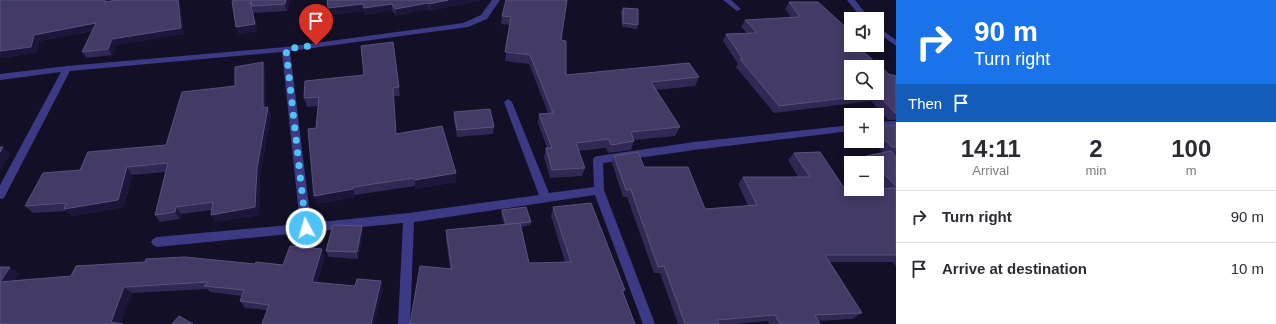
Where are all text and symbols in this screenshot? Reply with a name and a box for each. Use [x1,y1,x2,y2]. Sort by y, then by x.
pin [299,4,333,45]
icon: arrive [305,10,327,32]
map controls [844,12,884,196]
button: sound [844,12,884,52]
icon: right [908,16,960,68]
text: 90 m [974,16,1038,47]
text: Turn right [974,49,1050,69]
button: search [844,60,884,100]
icon: arrive [950,92,972,114]
text: Then [908,95,942,112]
button: + [844,108,884,148]
text: 14:11 [961,135,1021,162]
text: 2 [1089,135,1103,162]
text: 100 [1171,135,1211,162]
button: − [844,156,884,196]
text: Arrival [972,163,1009,178]
text: min [1086,163,1106,178]
text: m [1186,163,1197,178]
icon: right [908,206,930,228]
position arrow [285,207,327,249]
text: Turn right [942,208,1012,225]
text: 90 m [1231,208,1264,225]
icon: arrive [908,258,930,280]
text: Arrive at destination [942,260,1087,277]
text: 10 m [1231,260,1264,277]

